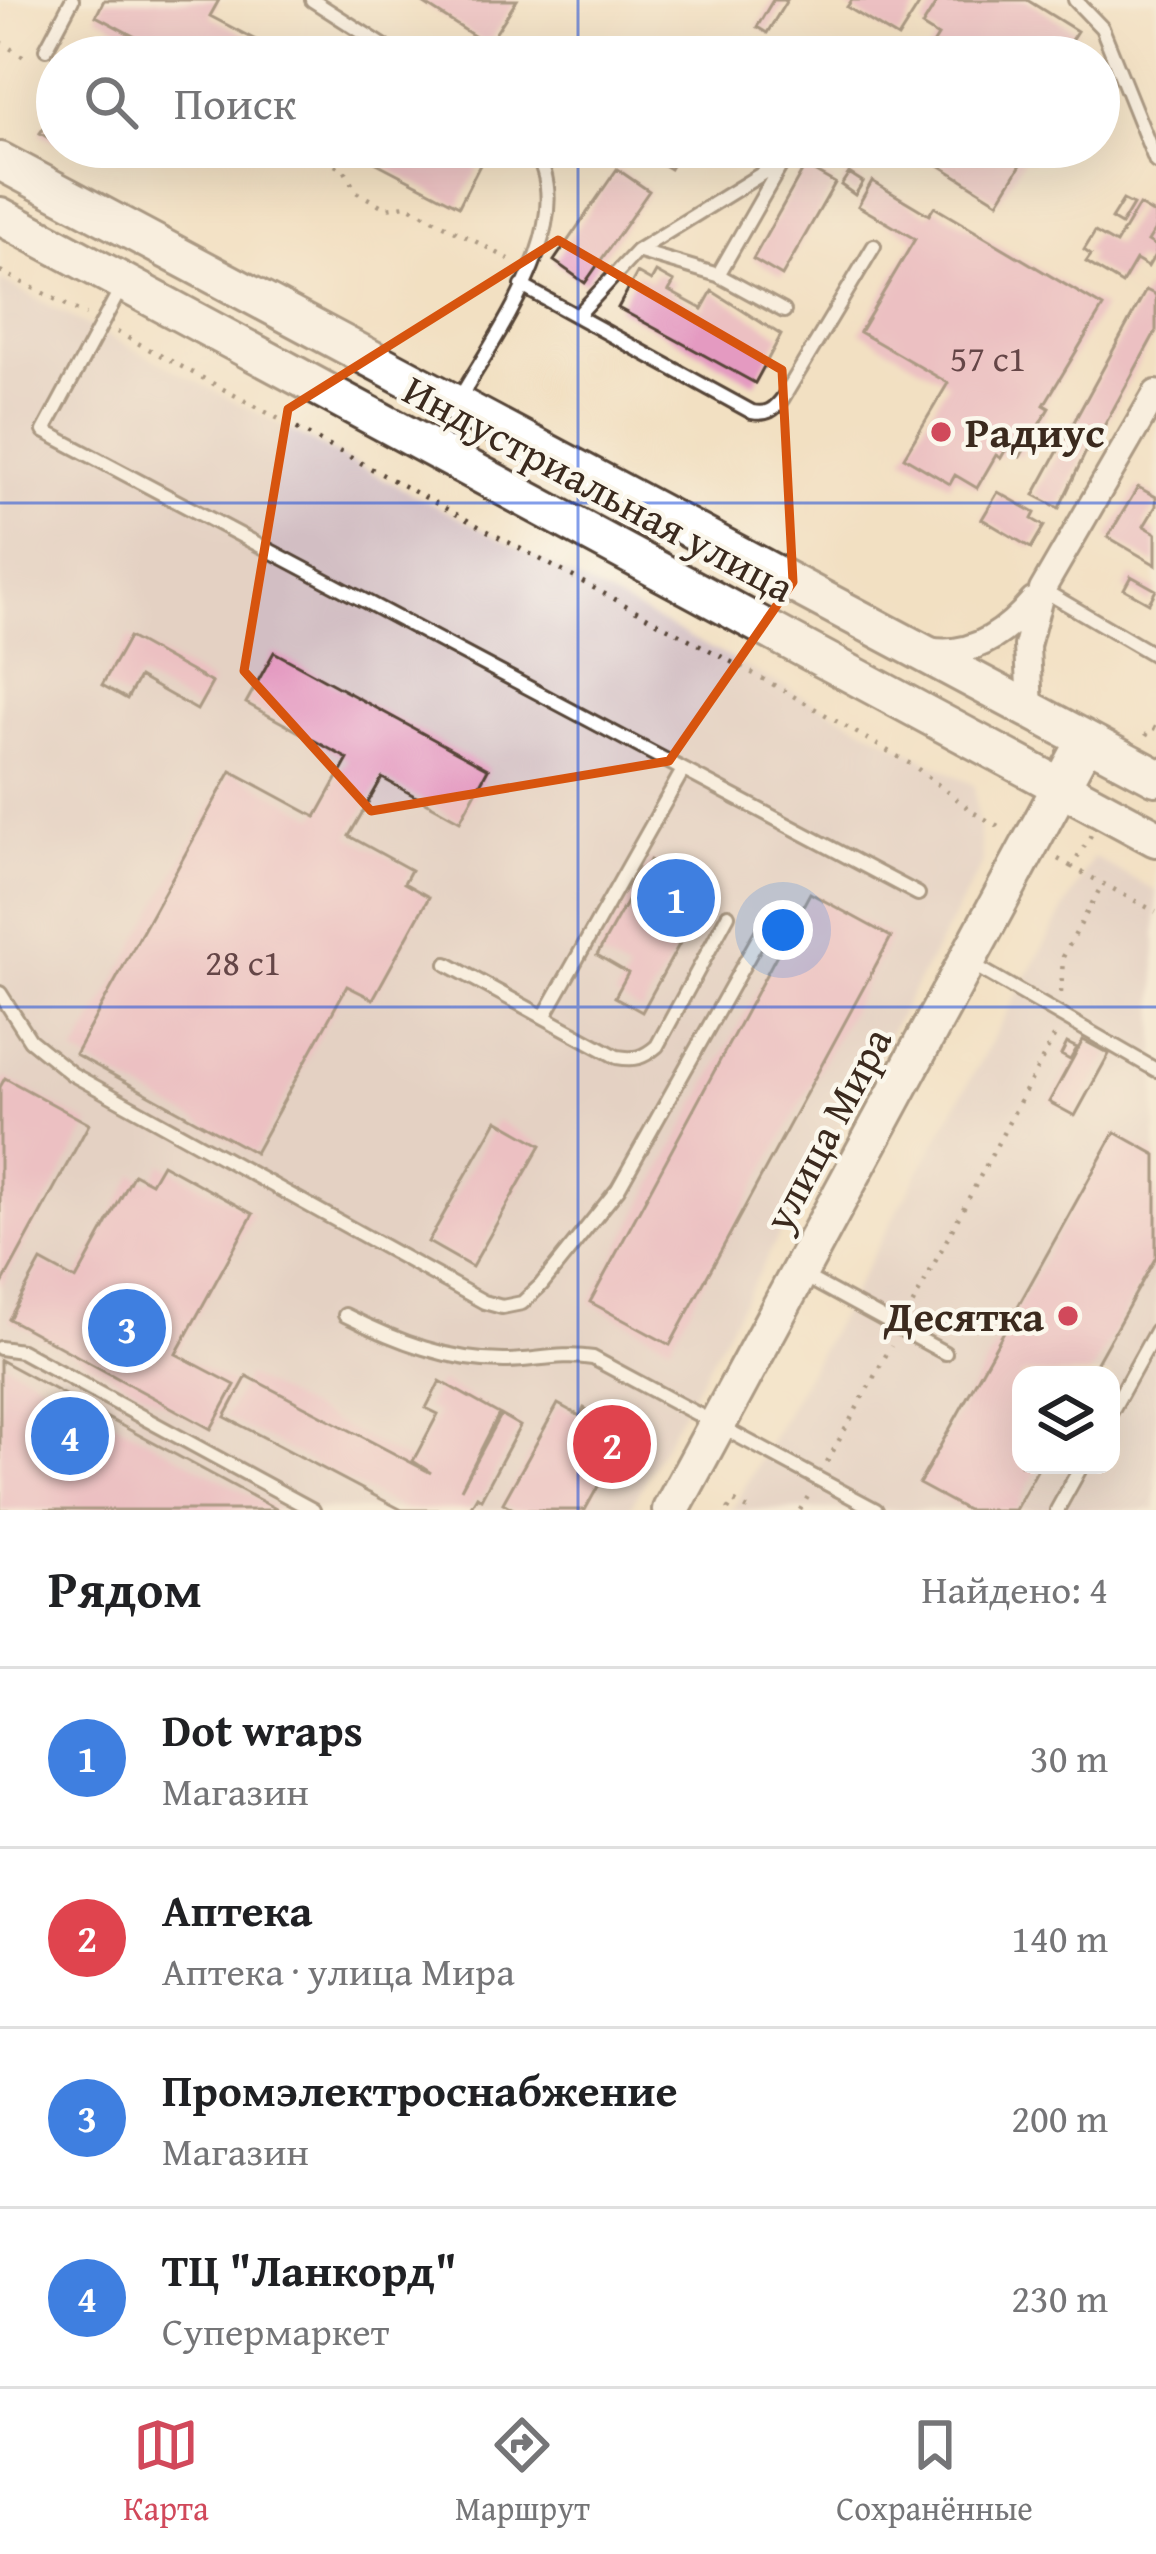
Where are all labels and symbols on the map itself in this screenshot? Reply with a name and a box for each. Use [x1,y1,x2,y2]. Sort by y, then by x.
house number: 57 с1 [950,331,1026,384]
street label: Индустриальная улица [393,359,805,617]
place label: Радиус [965,401,1105,462]
marker: Радиус [928,419,954,445]
pin: 1 [637,853,715,943]
your location [753,900,813,960]
house number: 28 с1 [205,935,281,988]
street label: улица Мира [747,1016,906,1243]
pin: 3 [88,1283,166,1373]
place label: Десятка [883,1285,1044,1346]
marker: Десятка [1055,1303,1081,1329]
pin: 4 [31,1391,109,1481]
pin: 2 [573,1399,651,1489]

